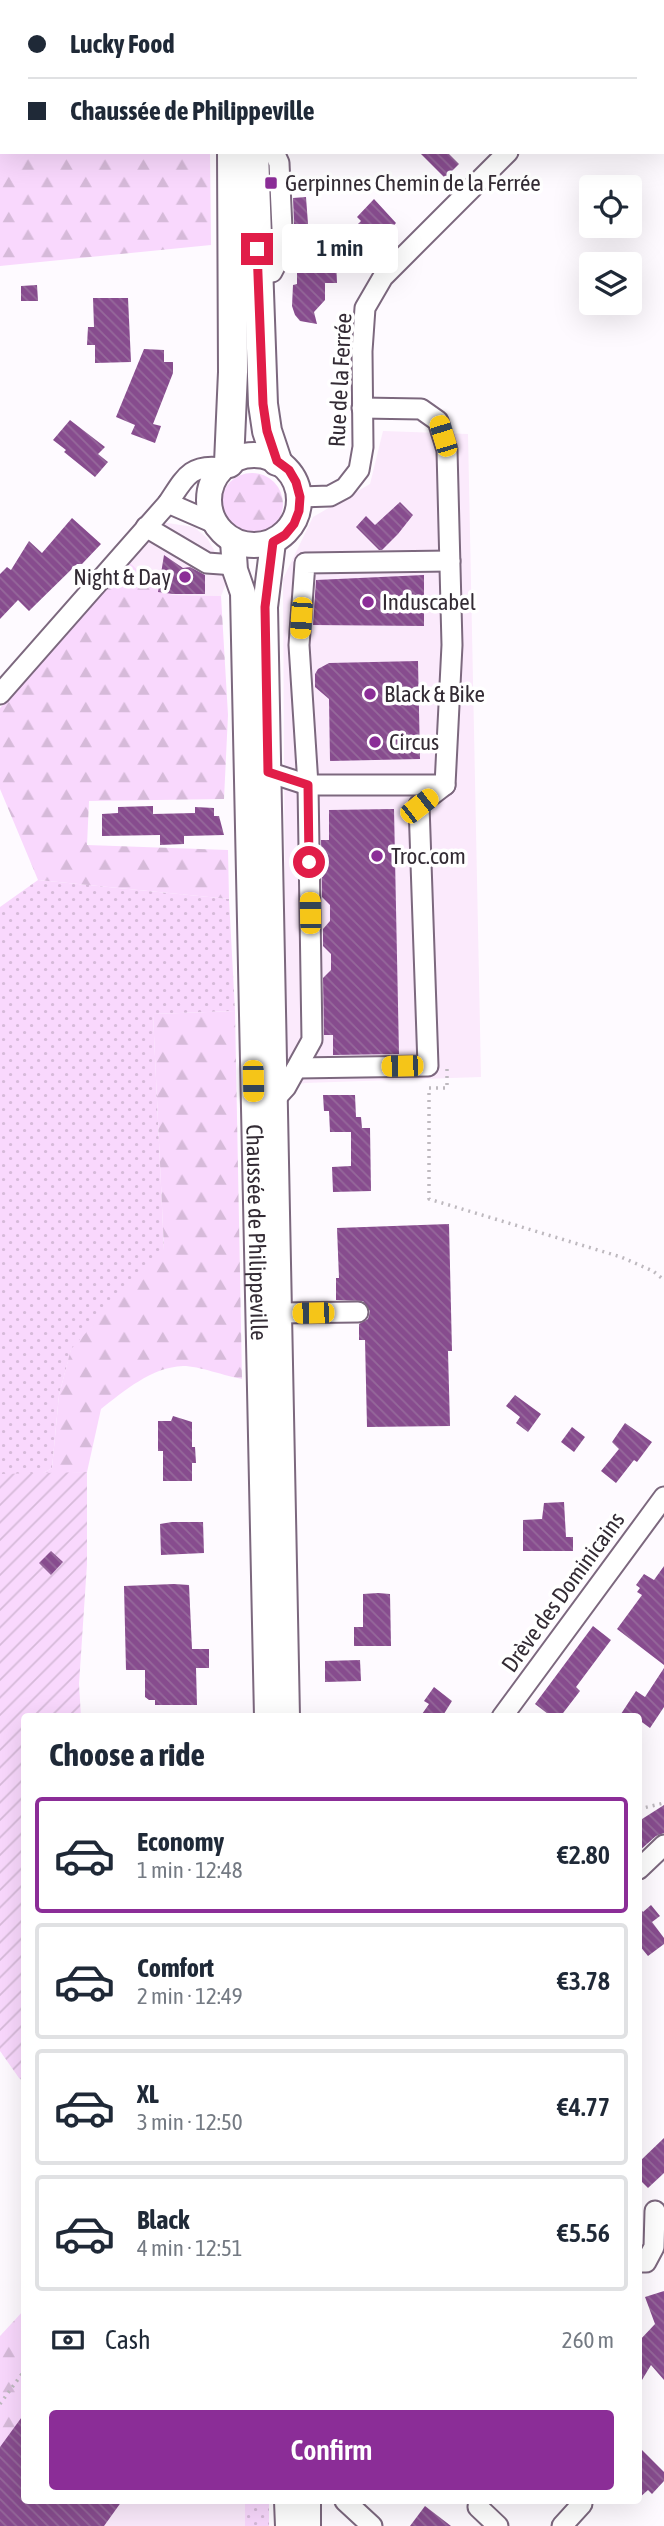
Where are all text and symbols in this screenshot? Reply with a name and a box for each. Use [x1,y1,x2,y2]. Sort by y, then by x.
text: Lucky Food [70,29,175,59]
text: Chaussée de Philippeville [70,96,314,126]
place label: Gerpinnes Chemin de la Ferrée [285,170,541,196]
marker: Gerpinnes Chemin de la Ferrée [263,175,279,191]
map controls [579,175,642,315]
button: locate [579,175,642,238]
callout: 1 min [282,224,397,274]
route end [241,233,273,265]
text: 1 min [317,235,363,261]
button: layers [579,252,642,315]
street label: Rue de la Ferrée [324,312,356,448]
car [427,413,460,459]
place label: Night & Day [73,564,171,590]
marker: Night & Day [177,569,193,585]
place label: Induscabel [382,589,476,615]
marker: Induscabel [360,594,376,610]
car [290,596,313,640]
place label: Black & Bike [384,681,485,707]
marker: Black & Bike [362,686,378,702]
place label: Circus [389,729,439,755]
marker: Circus [367,734,383,750]
car [396,785,443,827]
place label: Troc.com [391,843,466,869]
route start [293,846,325,878]
marker: Troc.com [369,848,385,864]
car [300,892,321,934]
car [381,1055,424,1077]
car [243,1060,264,1102]
street label: Chaussée de Philippeville [241,1124,272,1341]
car [292,1302,335,1324]
street label: Drève des Dominicains [496,1507,630,1677]
text: Choose a ride [49,1736,205,1773]
icon: car [53,1824,116,1887]
text: Economy [137,1827,224,1857]
text: €2.80 [557,1840,610,1870]
text: 1 min · 12:48 [137,1857,243,1883]
icon: car [53,1950,116,2013]
text: Comfort [137,1953,214,1983]
text: €3.78 [557,1966,610,1996]
text: 2 min · 12:49 [137,1983,243,2009]
icon: car [53,2076,116,2139]
text: XL [137,2079,159,2109]
text: €4.77 [557,2092,610,2122]
text: 3 min · 12:50 [137,2109,243,2135]
icon: car [53,2202,116,2265]
text: Black [137,2205,189,2235]
text: €5.56 [557,2218,610,2248]
text: 4 min · 12:51 [137,2235,243,2261]
icon: cash [49,2321,87,2359]
text: Cash [105,2325,151,2355]
text: 260 m [562,2327,614,2353]
button: Confirm [49,2410,614,2490]

